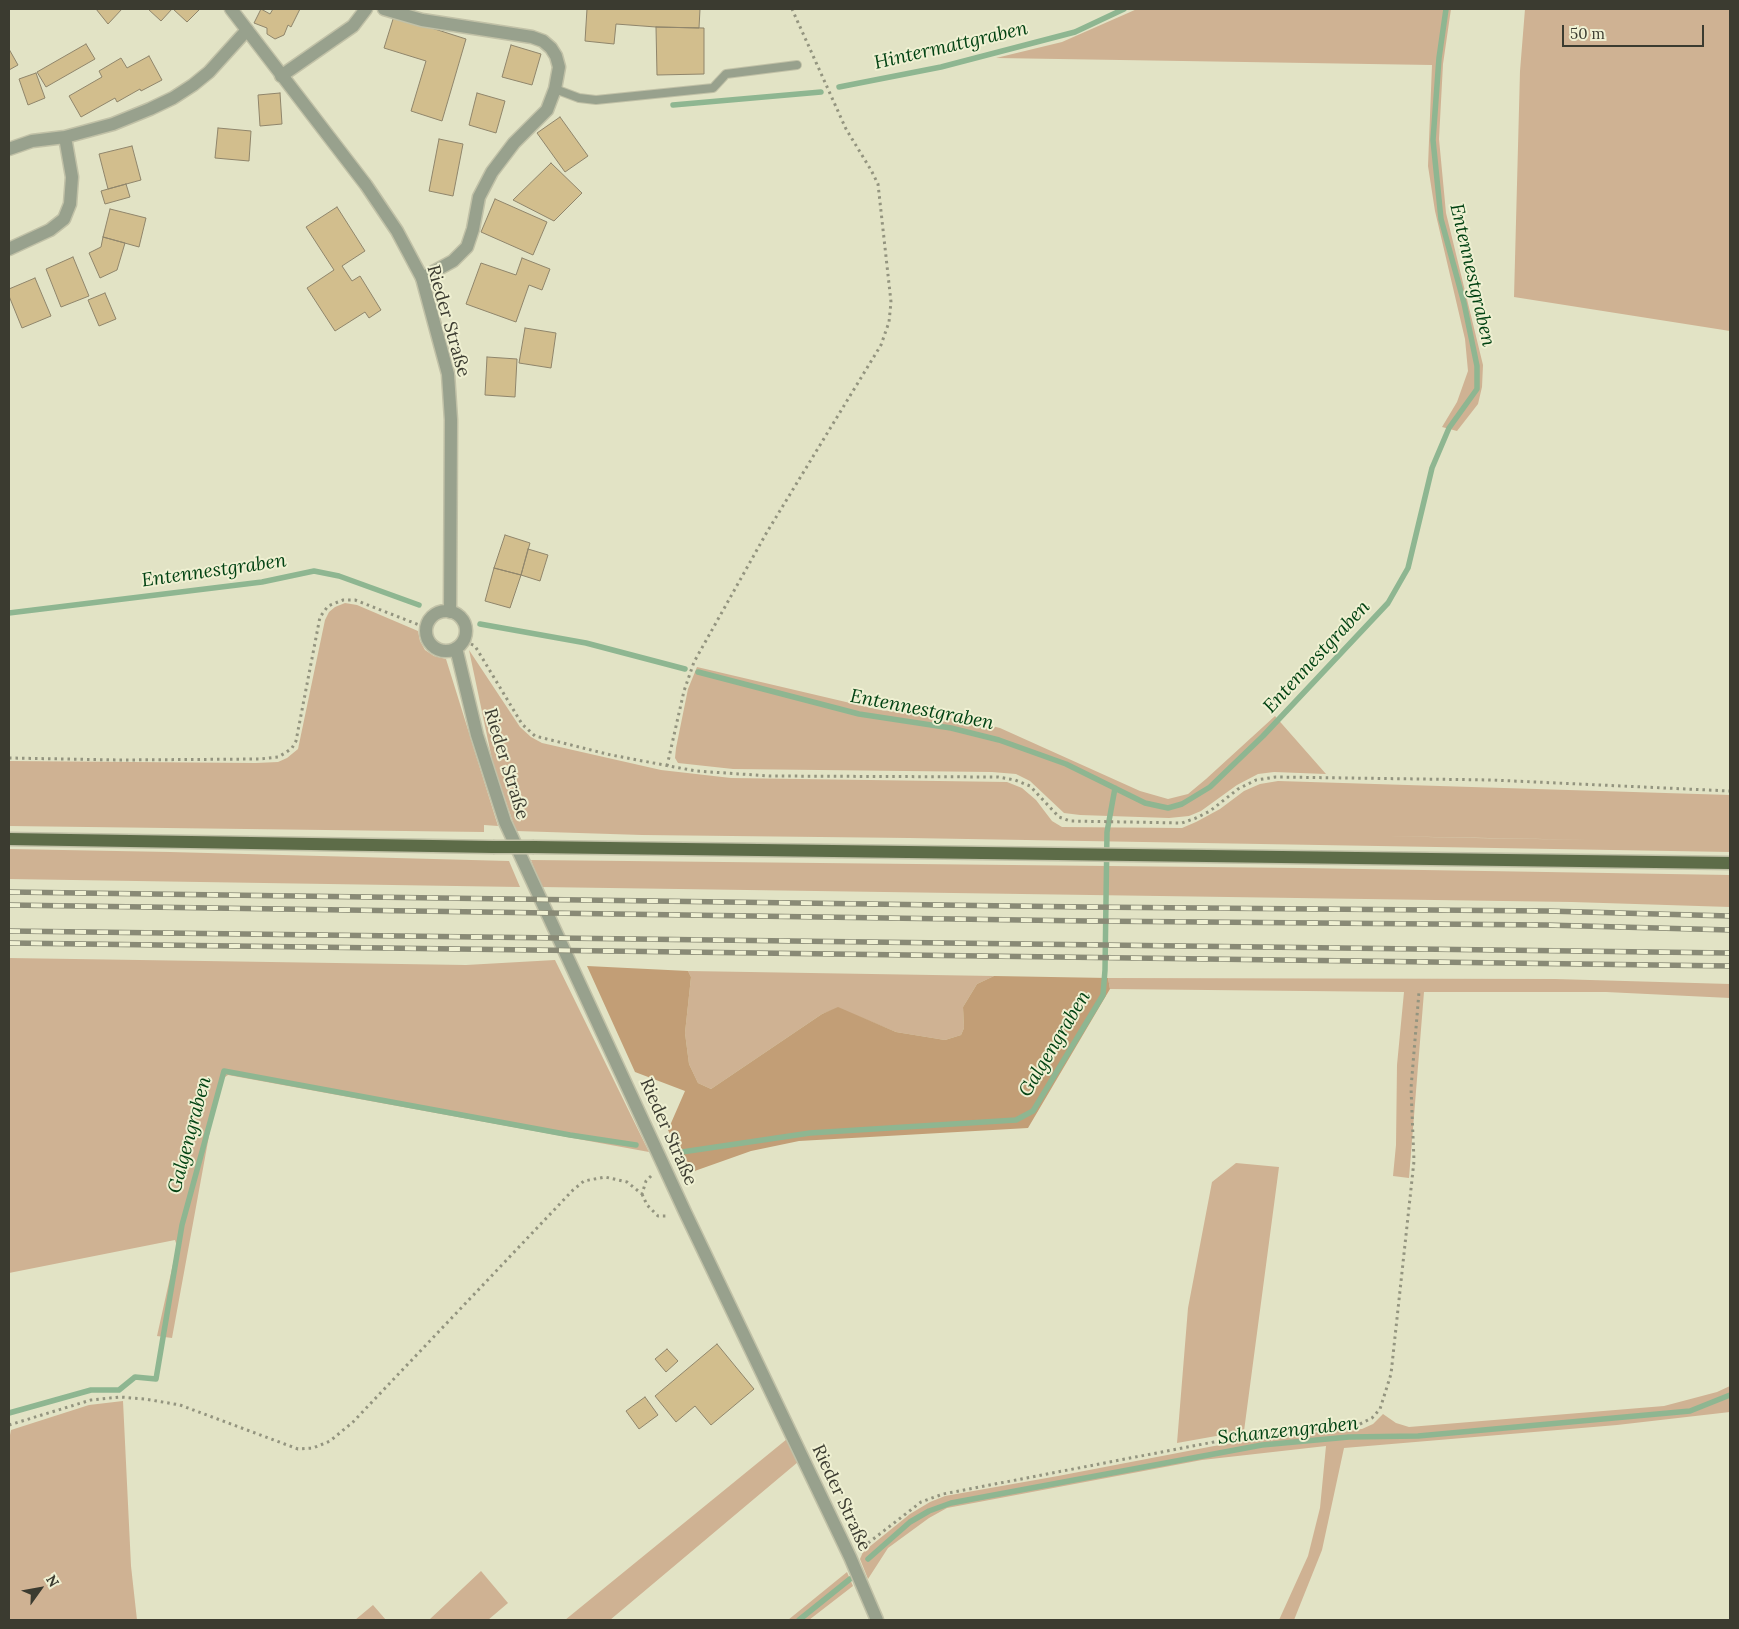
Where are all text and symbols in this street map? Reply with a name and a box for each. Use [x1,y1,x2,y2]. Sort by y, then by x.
scale bar [1564,15,1706,47]
water label: Hintermattgraben [872,17,1030,75]
text: 50 m [1570,24,1605,43]
water label: Entennestgraben [1444,201,1500,349]
street label: Rieder Straße [422,263,474,379]
water label: Entennestgraben [140,550,288,592]
water label: Entennestgraben [1259,596,1375,718]
water label: Entennestgraben [848,685,996,735]
street label: Rieder Straße [479,706,533,822]
water label: Galgengraben [1014,987,1096,1101]
water label: Galgengraben [163,1074,217,1196]
street label: Rieder Straße [635,1075,701,1189]
water label: Schanzengraben [1216,1412,1360,1450]
street label: Rieder Straße [807,1441,875,1555]
north arrow [15,1564,65,1614]
text: N [42,1572,63,1590]

